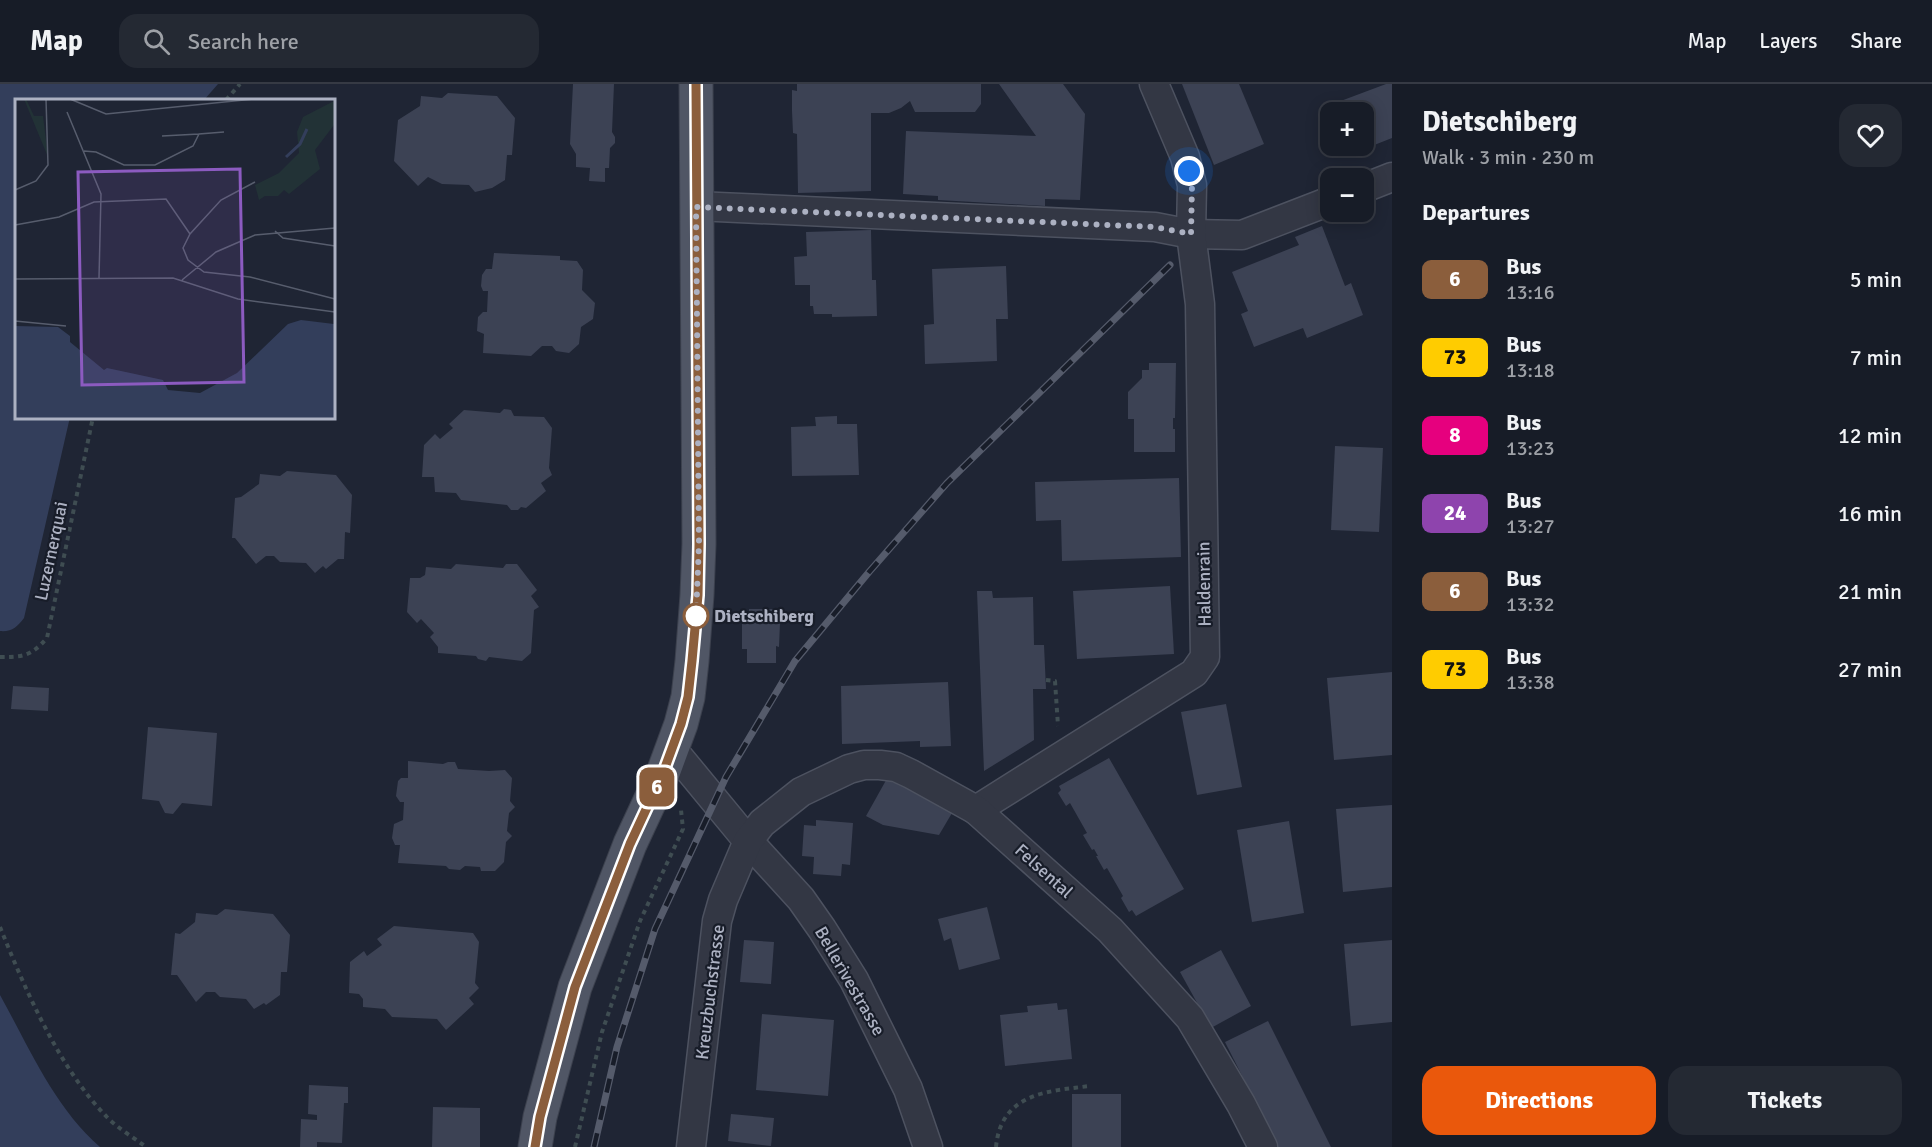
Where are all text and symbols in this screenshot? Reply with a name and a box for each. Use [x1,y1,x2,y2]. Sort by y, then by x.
search box [119,14,539,68]
text: Map [30,24,83,58]
icon: search [140,25,173,58]
text: Search here [188,28,299,55]
text: Map [1688,28,1726,54]
text: Layers [1759,28,1817,54]
text: Share [1850,28,1902,54]
inset map [15,99,334,418]
map controls [1320,102,1374,222]
button: + [1320,102,1374,156]
button: heart [1839,104,1902,167]
text: Dietschiberg [1422,105,1577,139]
text: Walk · 3 min · 230 m [1422,145,1594,170]
your location [1174,156,1204,186]
button: − [1320,168,1374,222]
text: Departures [1422,199,1530,226]
text: Bus [1506,253,1541,280]
text: 6 [1449,266,1461,292]
text: 5 min [1850,266,1902,293]
text: 13:16 [1506,280,1555,305]
text: Bus [1506,331,1541,358]
text: 73 [1444,344,1466,370]
text: 7 min [1850,344,1902,371]
text: 13:18 [1506,358,1555,383]
text: Bus [1506,409,1541,436]
text: 8 [1449,422,1461,448]
text: 12 min [1838,422,1902,449]
text: 13:23 [1506,436,1555,461]
text: Bus [1506,487,1541,514]
street label: Luzernerquai [30,499,72,603]
text: 24 [1444,500,1466,526]
text: 16 min [1838,500,1902,527]
text: 13:27 [1506,514,1555,539]
street label: Haldenrain [1192,541,1216,627]
text: Bus [1506,565,1541,592]
text: 6 [1449,578,1461,604]
text: 21 min [1838,578,1902,605]
text: 13:32 [1506,592,1555,617]
marker: Dietschiberg [683,603,709,629]
place label: Dietschiberg [714,605,814,627]
text: Bus [1506,643,1541,670]
text: 73 [1444,656,1466,682]
text: 27 min [1838,656,1902,683]
text: 13:38 [1506,670,1555,695]
line badge: 6 [638,768,676,806]
text: 6 [651,774,663,800]
street label: Felsental [1010,839,1078,903]
street label: Kreuzbuchstrasse [691,923,729,1061]
street label: Bellerivestrasse [810,923,890,1039]
button: Directions [1422,1066,1656,1135]
button: Tickets [1668,1066,1902,1135]

